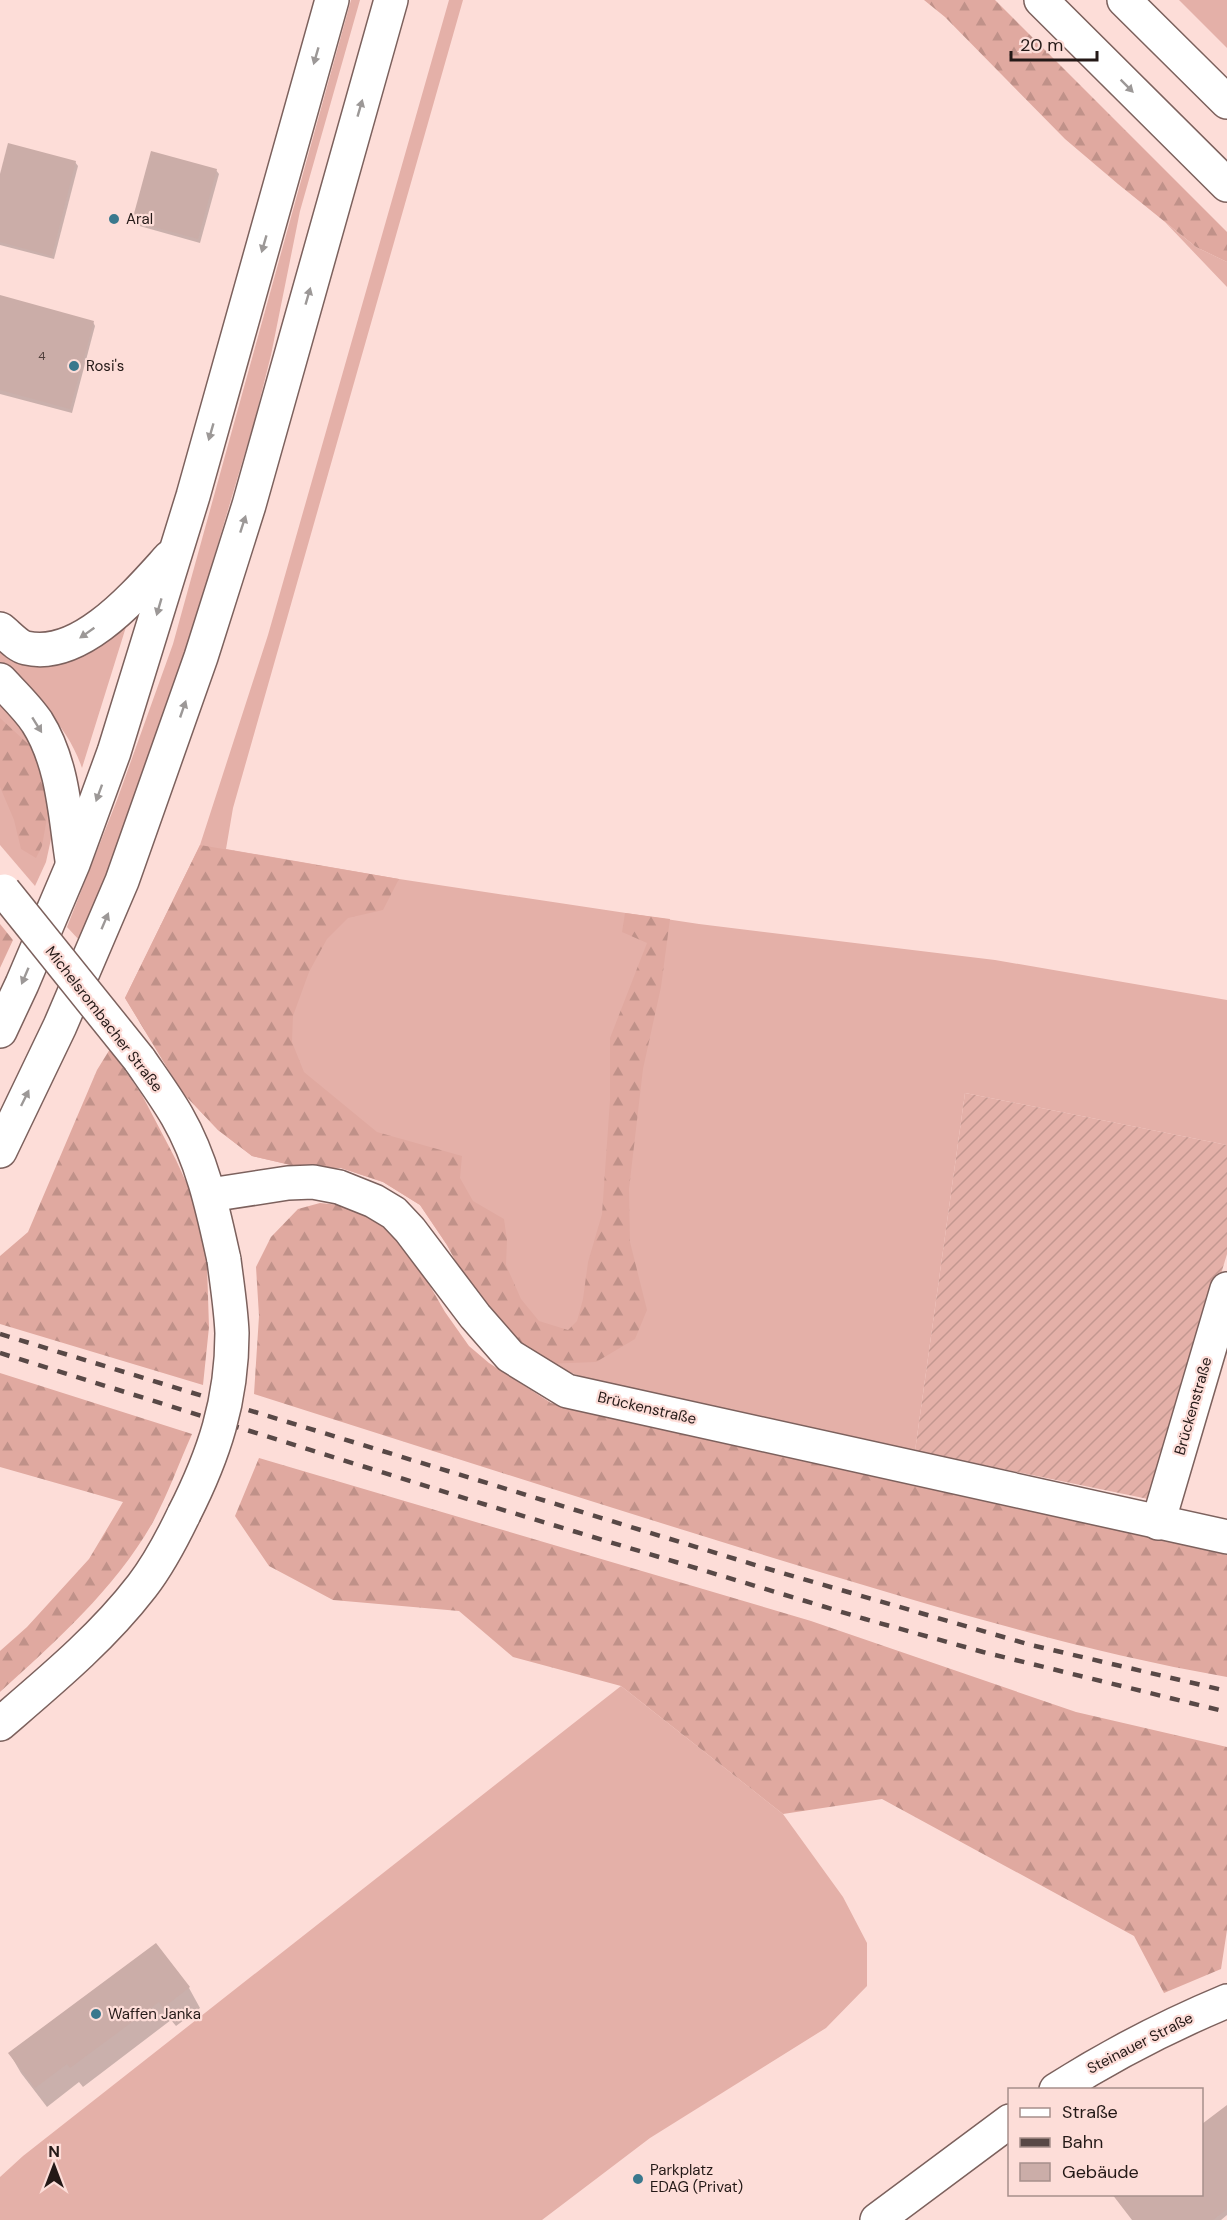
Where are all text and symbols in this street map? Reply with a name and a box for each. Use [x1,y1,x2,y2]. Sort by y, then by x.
scale bar [1011,24,1096,62]
text: 20 m [1020,33,1063,57]
one-way arrow [311,47,320,65]
one-way arrow [1120,78,1134,92]
one-way arrow [356,99,365,117]
place label: Aral [126,209,153,229]
marker: Aral [107,212,121,226]
one-way arrow [258,235,268,253]
one-way arrow [304,287,313,305]
house number: 4 [38,348,46,364]
place label: Rosi's [86,356,124,376]
marker: Rosi's [67,359,81,373]
one-way arrow [206,423,215,441]
one-way arrow [238,515,248,533]
one-way arrow [154,598,163,616]
one-way arrow [79,627,95,639]
one-way arrow [178,700,188,718]
one-way arrow [32,717,43,733]
one-way arrow [94,784,104,802]
one-way arrow [100,911,110,929]
street label: Michelsrombacher Straße [41,942,167,1096]
one-way arrow [20,968,30,986]
one-way arrow [21,1090,30,1107]
street label: Brückenstraße [1169,1355,1217,1457]
street label: Brückenstraße [596,1387,698,1429]
place label: Waffen Janka [108,2004,201,2024]
marker: Waffen Janka [89,2007,103,2021]
street label: Steinauer Straße [1084,2008,1196,2078]
legend [1008,2088,1203,2196]
text: Straße [1062,2100,1118,2124]
text: Bahn [1062,2130,1103,2154]
north arrow [24,2136,84,2196]
text: N [48,2141,60,2162]
place label: Parkplatz EDAG (Privat) [650,2160,743,2197]
text: Gebäude [1062,2160,1139,2184]
marker: Parkplatz EDAG (Privat) [631,2172,645,2186]

